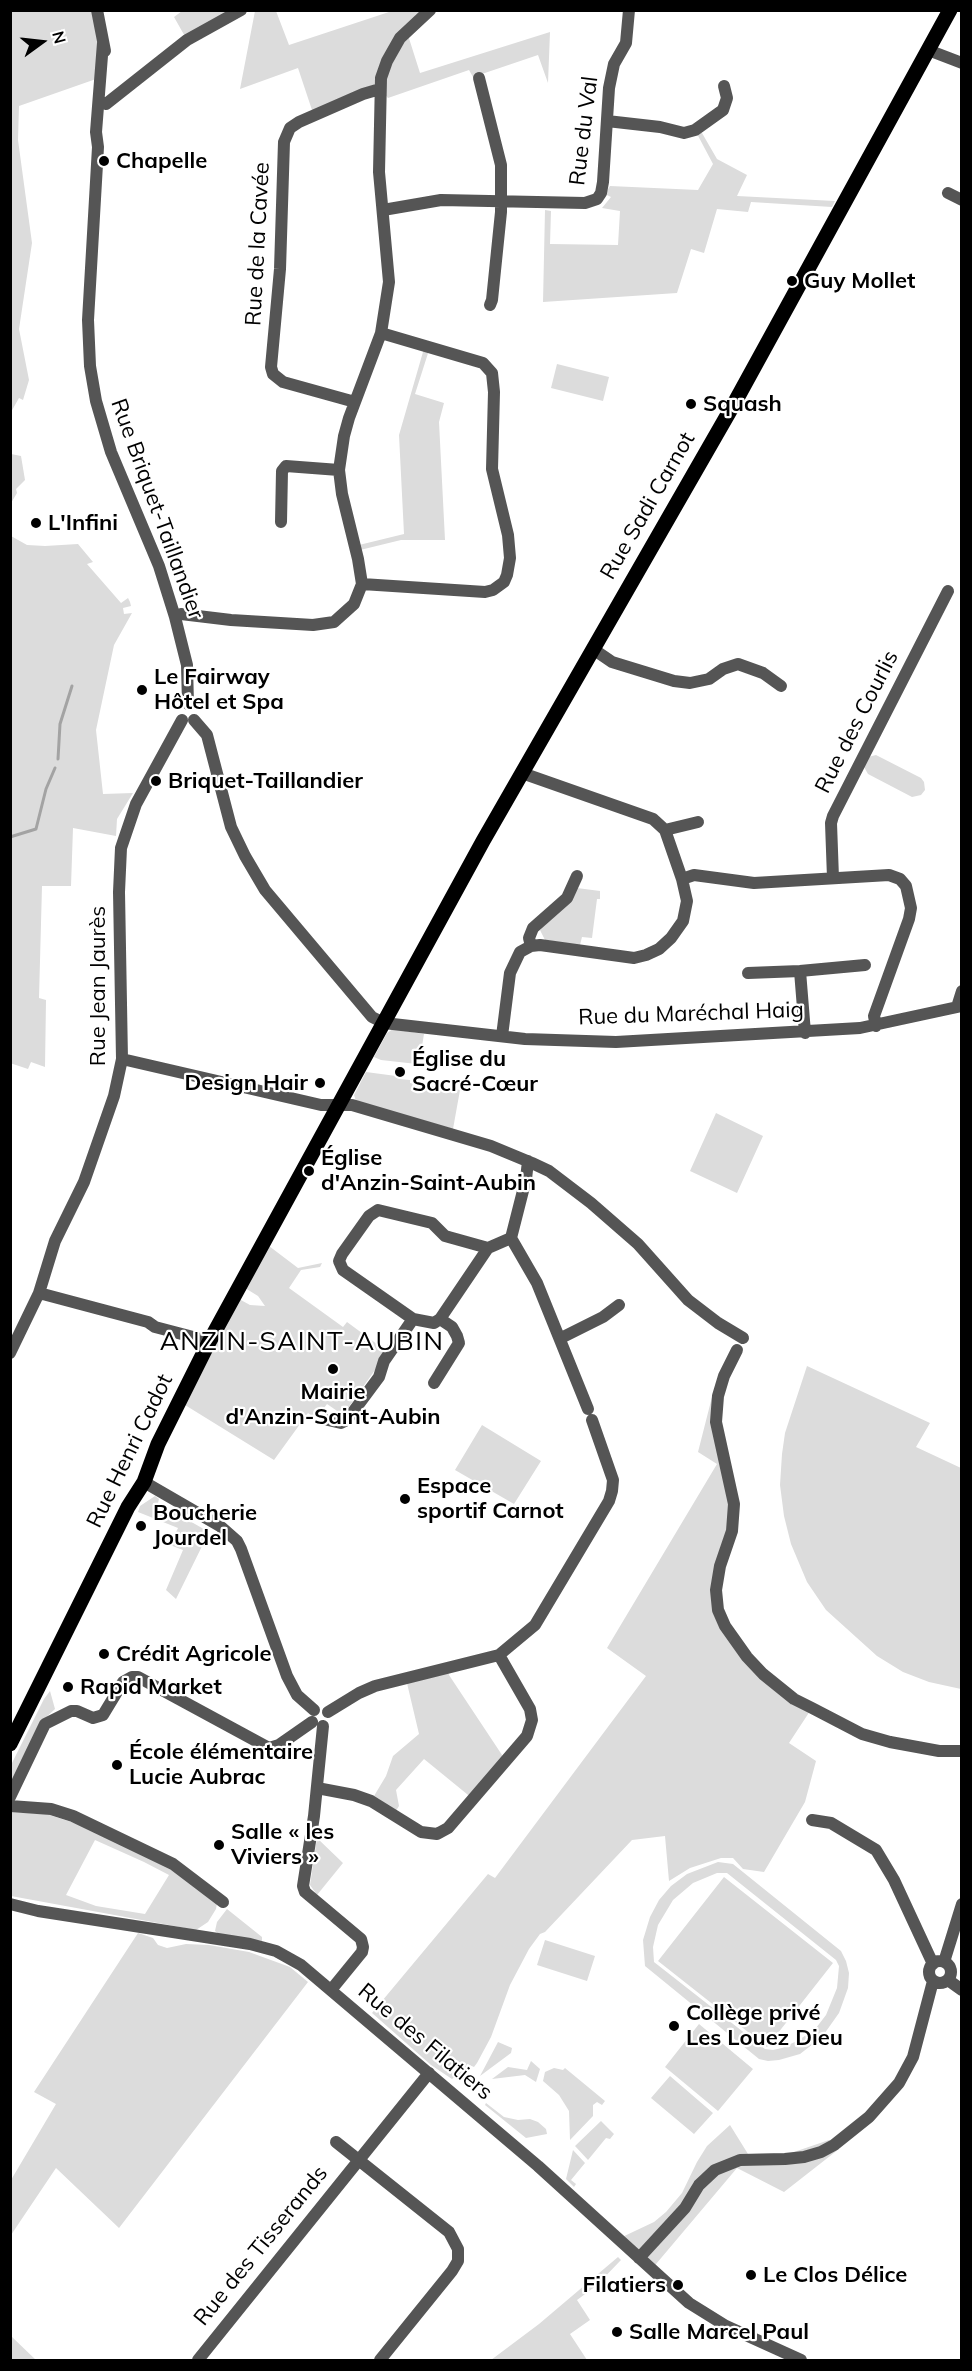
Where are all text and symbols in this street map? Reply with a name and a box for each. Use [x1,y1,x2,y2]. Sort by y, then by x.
north arrow [12,12,72,72]
text: N [48,29,71,46]
street label: Rue du Val [564,75,604,187]
place label: Chapelle [116,148,207,174]
marker: Chapelle [97,154,111,168]
street label: Rue de la Cavée [241,161,275,327]
place label: Guy Mollet [804,268,915,294]
marker: Guy Mollet [785,274,799,288]
place label: Squash [703,391,782,417]
street label: Rue Briquet-Taillandier [105,395,209,623]
marker: Squash [684,397,698,411]
street label: Rue Sadi Carnot [595,428,701,584]
place label: L'Infini [48,510,118,536]
marker: L'Infini [29,516,43,530]
street label: Rue des Courlis [810,646,904,798]
place label: Le Fairway Hôtel et Spa [154,664,284,716]
marker: Le Fairway Hôtel et Spa [135,683,149,697]
place label: Briquet-Taillandier [168,768,363,794]
marker: Briquet-Taillandier [149,774,163,788]
street label: Rue Jean Jaurès [85,906,111,1066]
street label: Rue du Maréchal Haig [578,997,804,1031]
place label: Église du Sacré-Cœur [412,1046,538,1098]
marker: Église du Sacré-Cœur [393,1065,407,1079]
place label: Design Hair [184,1070,308,1096]
marker: Design Hair [313,1076,327,1090]
place label: Église d'Anzin-Saint-Aubin [321,1145,536,1196]
marker: Église d'Anzin-Saint-Aubin [302,1164,316,1178]
district label: ANZIN-SAINT-AUBIN [160,1326,444,1358]
marker: Mairie d'Anzin-Saint-Aubin [326,1362,340,1376]
street label: Rue Henri Cadot [81,1370,179,1532]
place label: Mairie d'Anzin-Saint-Aubin [225,1379,441,1430]
place label: Espace sportif Carnot [417,1473,564,1524]
marker: Espace sportif Carnot [398,1492,412,1506]
place label: Boucherie Jourdel [153,1500,257,1552]
marker: Boucherie Jourdel [134,1519,148,1533]
place label: Crédit Agricole [116,1641,271,1667]
marker: Crédit Agricole [97,1647,111,1661]
place label: Rapid Market [80,1674,222,1700]
marker: Rapid Market [61,1680,75,1694]
place label: École élémentaire Lucie Aubrac [129,1739,313,1790]
marker: École élémentaire Lucie Aubrac [110,1758,124,1772]
place label: Salle « les Viviers » [231,1819,334,1870]
marker: Salle « les Viviers » [212,1838,226,1852]
street label: Rue des Filatiers [352,1978,498,2106]
place label: Collège privé Les Louez Dieu [686,2000,843,2052]
marker: Collège privé Les Louez Dieu [667,2019,681,2033]
street label: Rue des Tisserands [188,2161,334,2331]
place label: Le Clos Délice [763,2262,907,2288]
marker: Le Clos Délice [744,2268,758,2282]
place label: Filatiers [583,2272,666,2298]
marker: Filatiers [671,2278,685,2292]
place label: Salle Marcel Paul [629,2319,809,2345]
marker: Salle Marcel Paul [610,2325,624,2339]

